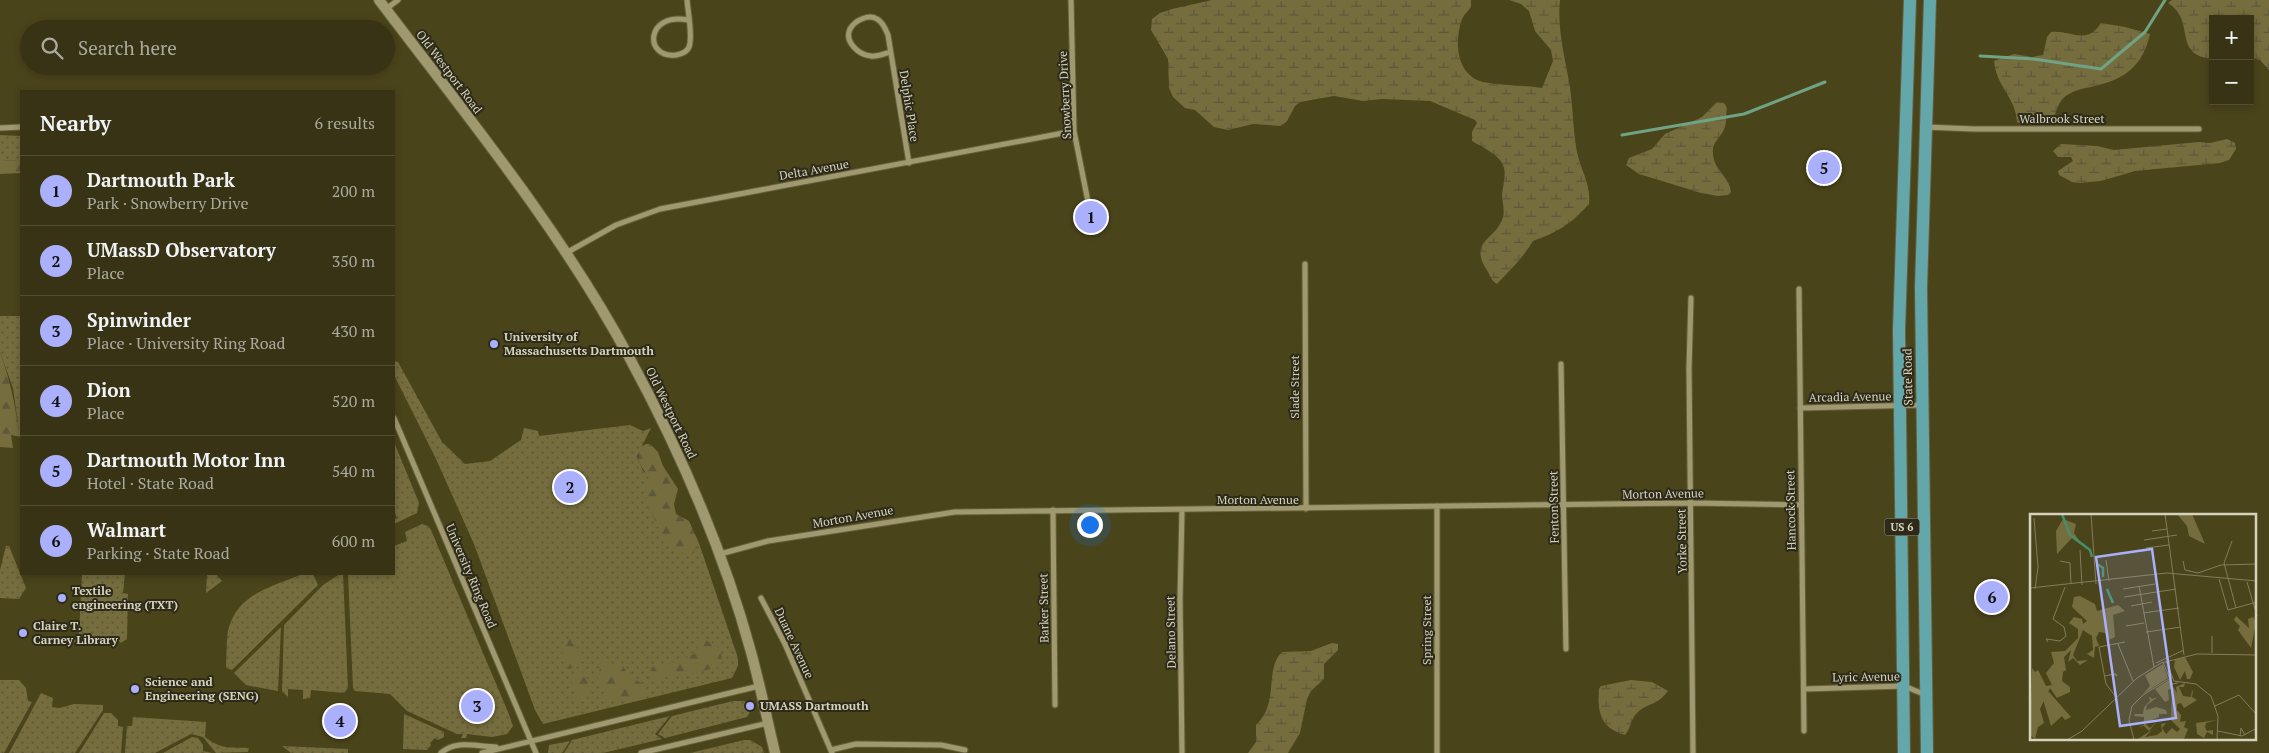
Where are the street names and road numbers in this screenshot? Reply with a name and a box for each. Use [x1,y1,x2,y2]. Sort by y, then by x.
street label: Old Westport Road [413,27,486,117]
street label: Snowberry Drive [1055,50,1074,140]
street label: Delphic Place [896,69,923,143]
street label: Walbrook Street [2019,111,2105,126]
street label: Delta Avenue [778,156,850,183]
street label: State Road [1899,348,1915,406]
street label: Slade Street [1287,355,1302,419]
street label: Old Westport Road [643,364,700,461]
street label: Arcadia Avenue [1808,388,1891,405]
street label: Hancock Street [1782,469,1799,550]
street label: Fenton Street [1545,470,1562,544]
street label: Morton Avenue [1622,485,1704,502]
street label: Morton Avenue [1217,492,1299,507]
street label: Morton Avenue [811,502,895,531]
street label: Yorke Street [1673,508,1690,574]
road number: US 6 [1884,518,1920,536]
street label: University Ring Road [443,521,500,631]
street label: Barker Street [1035,573,1052,643]
street label: Delano Street [1162,595,1179,669]
street label: Spring Street [1419,595,1434,665]
street label: Duane Avenue [771,605,817,681]
street label: Lyric Avenue [1832,668,1900,685]

